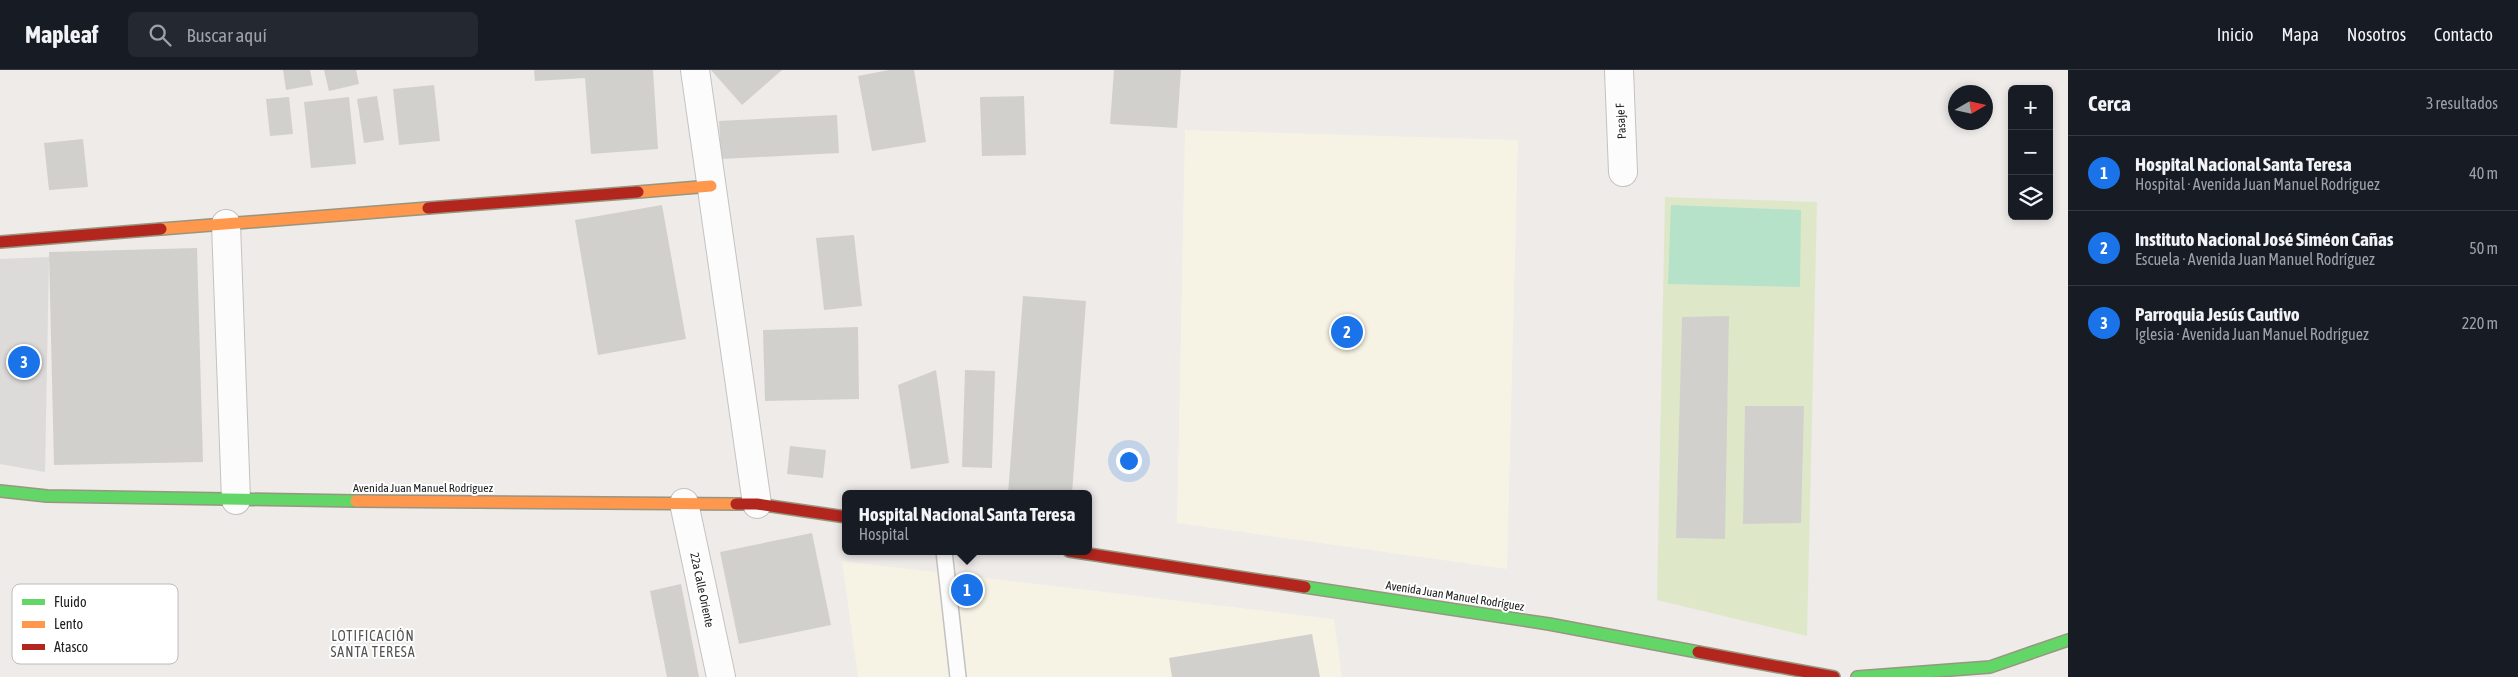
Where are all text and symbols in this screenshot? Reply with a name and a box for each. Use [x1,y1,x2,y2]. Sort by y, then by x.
search box [128,12,478,57]
text: Mapleaf [25,21,98,48]
icon: search [146,21,174,49]
text: Buscar aquí [186,24,267,46]
text: Inicio [2217,24,2253,45]
text: Mapa [2281,24,2319,45]
text: Nosotros [2347,24,2406,45]
text: Contacto [2434,24,2493,45]
north arrow [1948,85,1993,130]
map controls [2008,85,2053,220]
button: + [2008,85,2053,130]
text: Cerca [2088,91,2131,115]
text: 3 resultados [2426,94,2498,112]
street label: Pasaje F [1613,103,1629,139]
button: − [2008,130,2053,175]
text: Hospital Nacional Santa Teresa [2135,153,2352,175]
text: 1 [2100,164,2108,182]
text: 40 m [2469,164,2498,182]
button: layers [2008,175,2053,220]
text: Hospital · Avenida Juan Manuel Rodríguez [2135,175,2380,193]
text: Instituto Nacional José Siméon Cañas [2135,228,2394,250]
text: 2 [2100,239,2108,257]
text: 50 m [2469,239,2498,257]
text: Escuela · Avenida Juan Manuel Rodríguez [2135,250,2375,268]
text: Parroquia Jesús Cautivo [2135,303,2300,325]
pin: 2 [1331,313,1363,351]
text: 3 [2100,314,2108,332]
text: 220 m [2462,314,2498,332]
text: Iglesia · Avenida Juan Manuel Rodríguez [2135,325,2369,343]
pin: 3 [8,343,40,381]
your location [1116,448,1142,474]
street label: Avenida Juan Manuel Rodríguez [353,481,494,495]
popup [842,490,1092,555]
text: Hospital Nacional Santa Teresa [859,503,1075,525]
text: Hospital [859,525,909,543]
street label: 22a Calle Oriente [687,551,717,629]
pin: 1 [951,571,983,609]
street label: Avenida Juan Manuel Rodríguez [1385,578,1526,614]
legend [12,584,178,664]
text: Fluido [54,594,87,610]
text: Lento [54,616,83,632]
district label: LOTIFICACIÓN SANTA TERESA [330,628,416,660]
text: Atasco [54,639,88,655]

